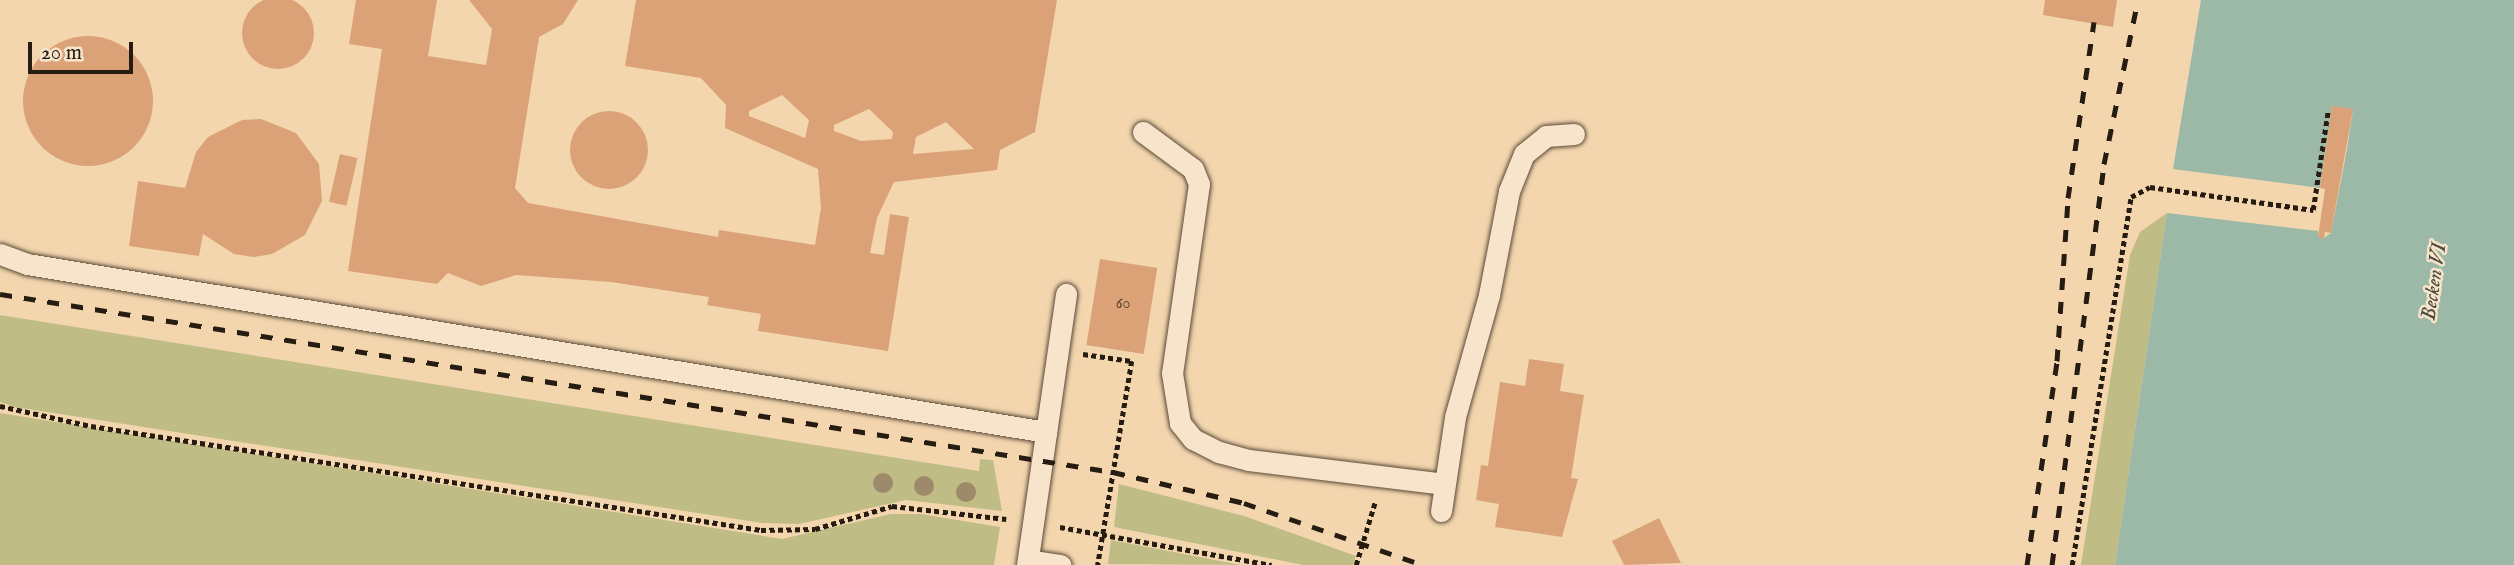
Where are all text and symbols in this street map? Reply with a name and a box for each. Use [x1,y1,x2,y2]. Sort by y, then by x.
scale bar [32,28,136,72]
text: 20 m [41,40,82,67]
water label: Becken VI [2417,242,2453,322]
house number: 60 [1116,294,1130,314]

